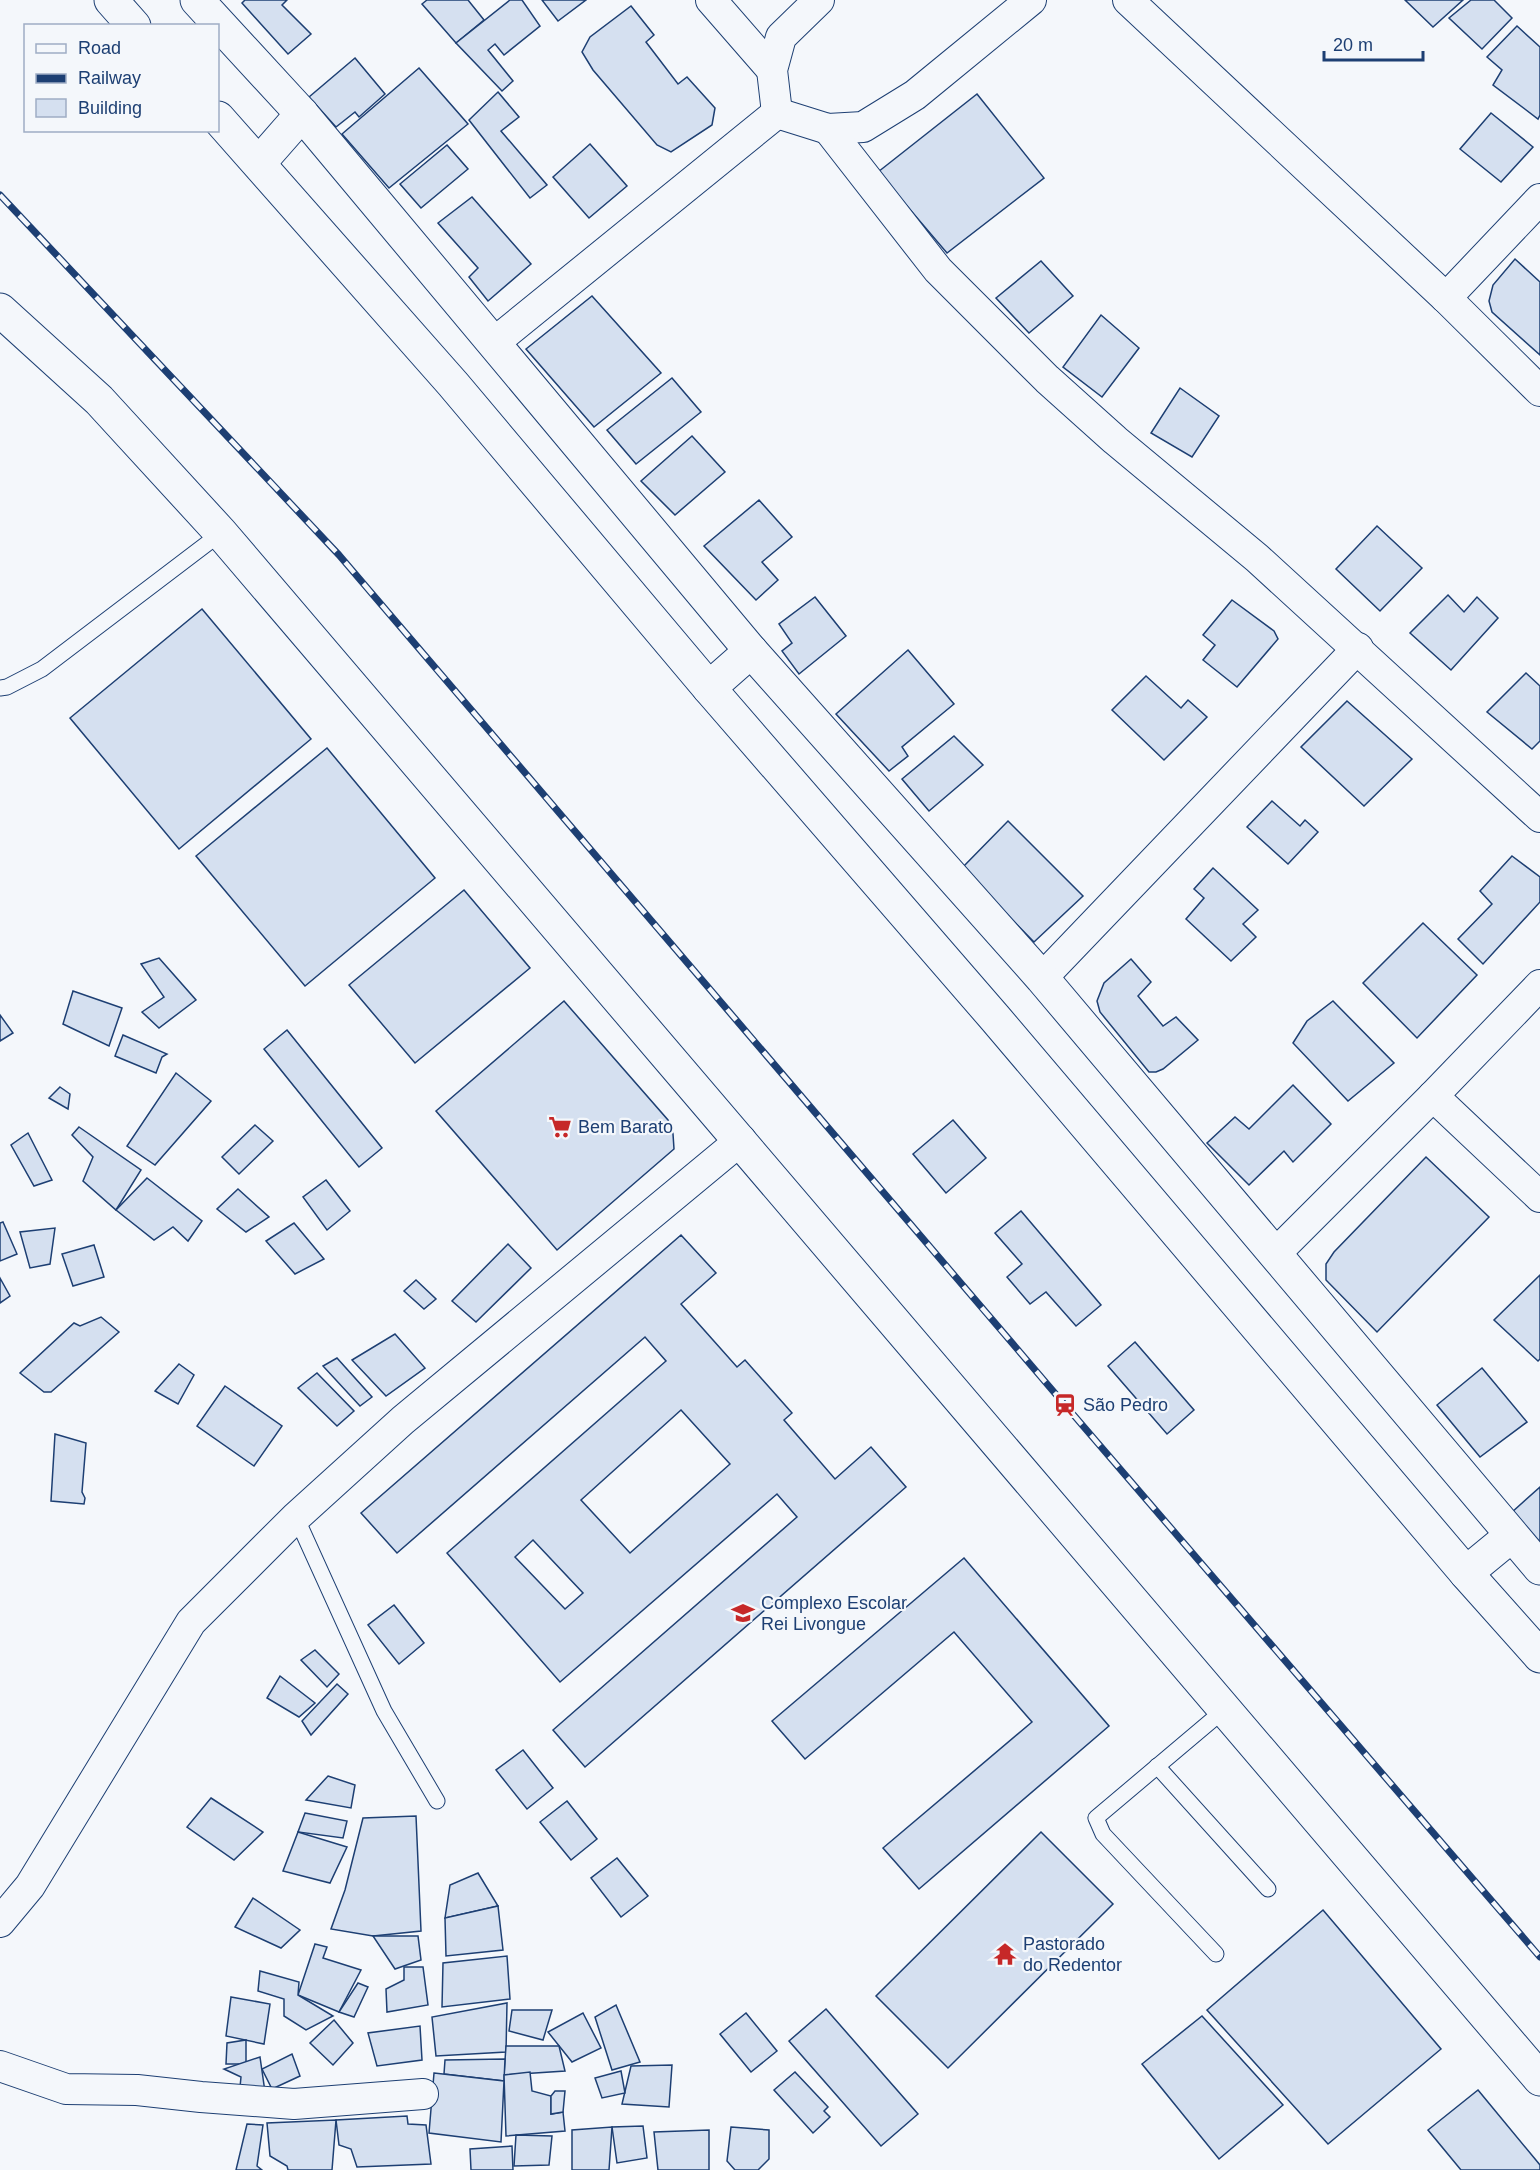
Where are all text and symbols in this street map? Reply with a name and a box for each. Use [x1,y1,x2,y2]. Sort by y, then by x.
legend [24,24,219,132]
scale bar [1324,24,1423,62]
text: 20 m [1333,35,1373,55]
text: Road [78,38,121,58]
text: Railway [78,68,141,88]
text: Building [78,98,142,118]
supermarket icon: Bem Barato [547,1114,573,1140]
place label: Bem Barato [578,1117,673,1137]
station icon: São Pedro [1052,1392,1078,1418]
place label: São Pedro [1083,1395,1168,1415]
place label: Complexo Escolar Rei Livongue [761,1593,907,1634]
school or university icon: Complexo Escolar Rei Livongue [730,1600,756,1626]
place label: Pastorado do Redentor [1023,1934,1122,1975]
temple icon: Pastorado do Redentor [992,1941,1018,1967]

